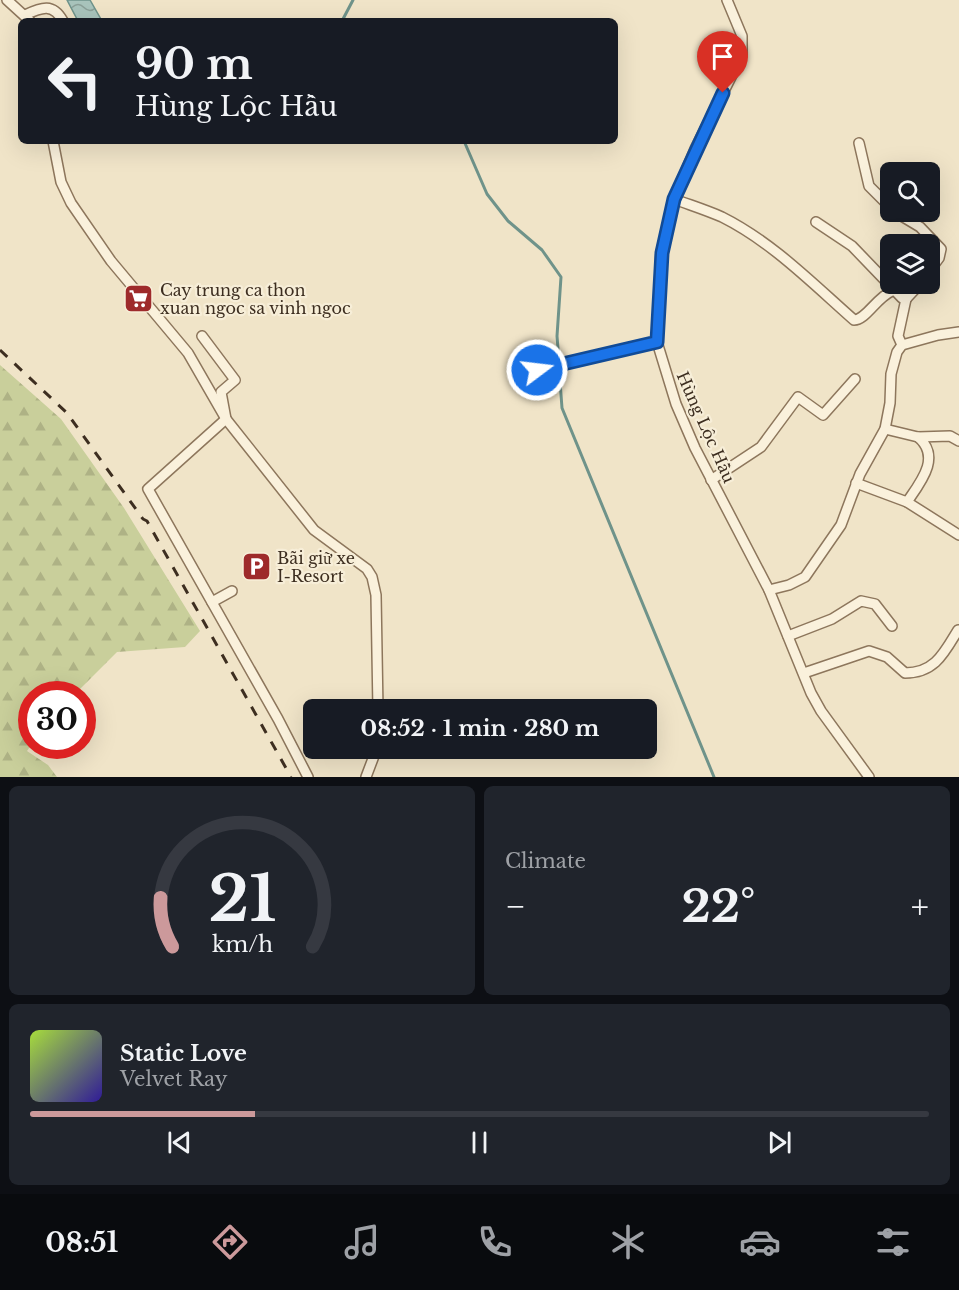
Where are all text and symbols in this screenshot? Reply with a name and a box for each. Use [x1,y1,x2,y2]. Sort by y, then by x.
pin [697,31,748,93]
text: 90 m [135,38,253,90]
icon: arrive [706,40,739,73]
icon: left [36,42,114,120]
text: Hùng Lộc Hầu [135,90,337,123]
map controls [880,162,940,294]
button: search [880,162,940,222]
button: layers [880,234,940,294]
place label: Cay trung ca thon xuan ngoc sa vinh ngoc [160,280,351,318]
supermarket icon: Cay trung ca thon xuan ngoc sa vinh ngoc [123,283,155,315]
position arrow [505,338,569,402]
street label: Hùng Lộc Hầu [672,368,740,486]
place label: Bãi giữ xe I-Resort [277,548,355,586]
parking icon: Bãi giữ xe I-Resort [240,551,272,583]
speed limit sign: 30 [18,681,96,759]
text: 08:52 · 1 min · 280 m [361,715,599,742]
text: Climate [505,849,586,873]
text: 21 [208,860,276,938]
text: 22° [682,878,755,934]
text: − [505,886,526,927]
text: + [911,886,929,927]
text: km/h [212,932,273,959]
text: Static Love [120,1040,247,1067]
text: Velvet Ray [120,1067,228,1091]
icon: previous [163,1126,196,1159]
icon: pause [463,1126,496,1159]
icon: next [763,1126,796,1159]
icon: directions [209,1221,251,1263]
icon: music [341,1221,383,1263]
icon: phone [474,1221,516,1263]
icon: climate [607,1221,649,1263]
icon: car [739,1221,781,1263]
icon: filters [872,1221,914,1263]
text: 08:51 [45,1226,118,1259]

